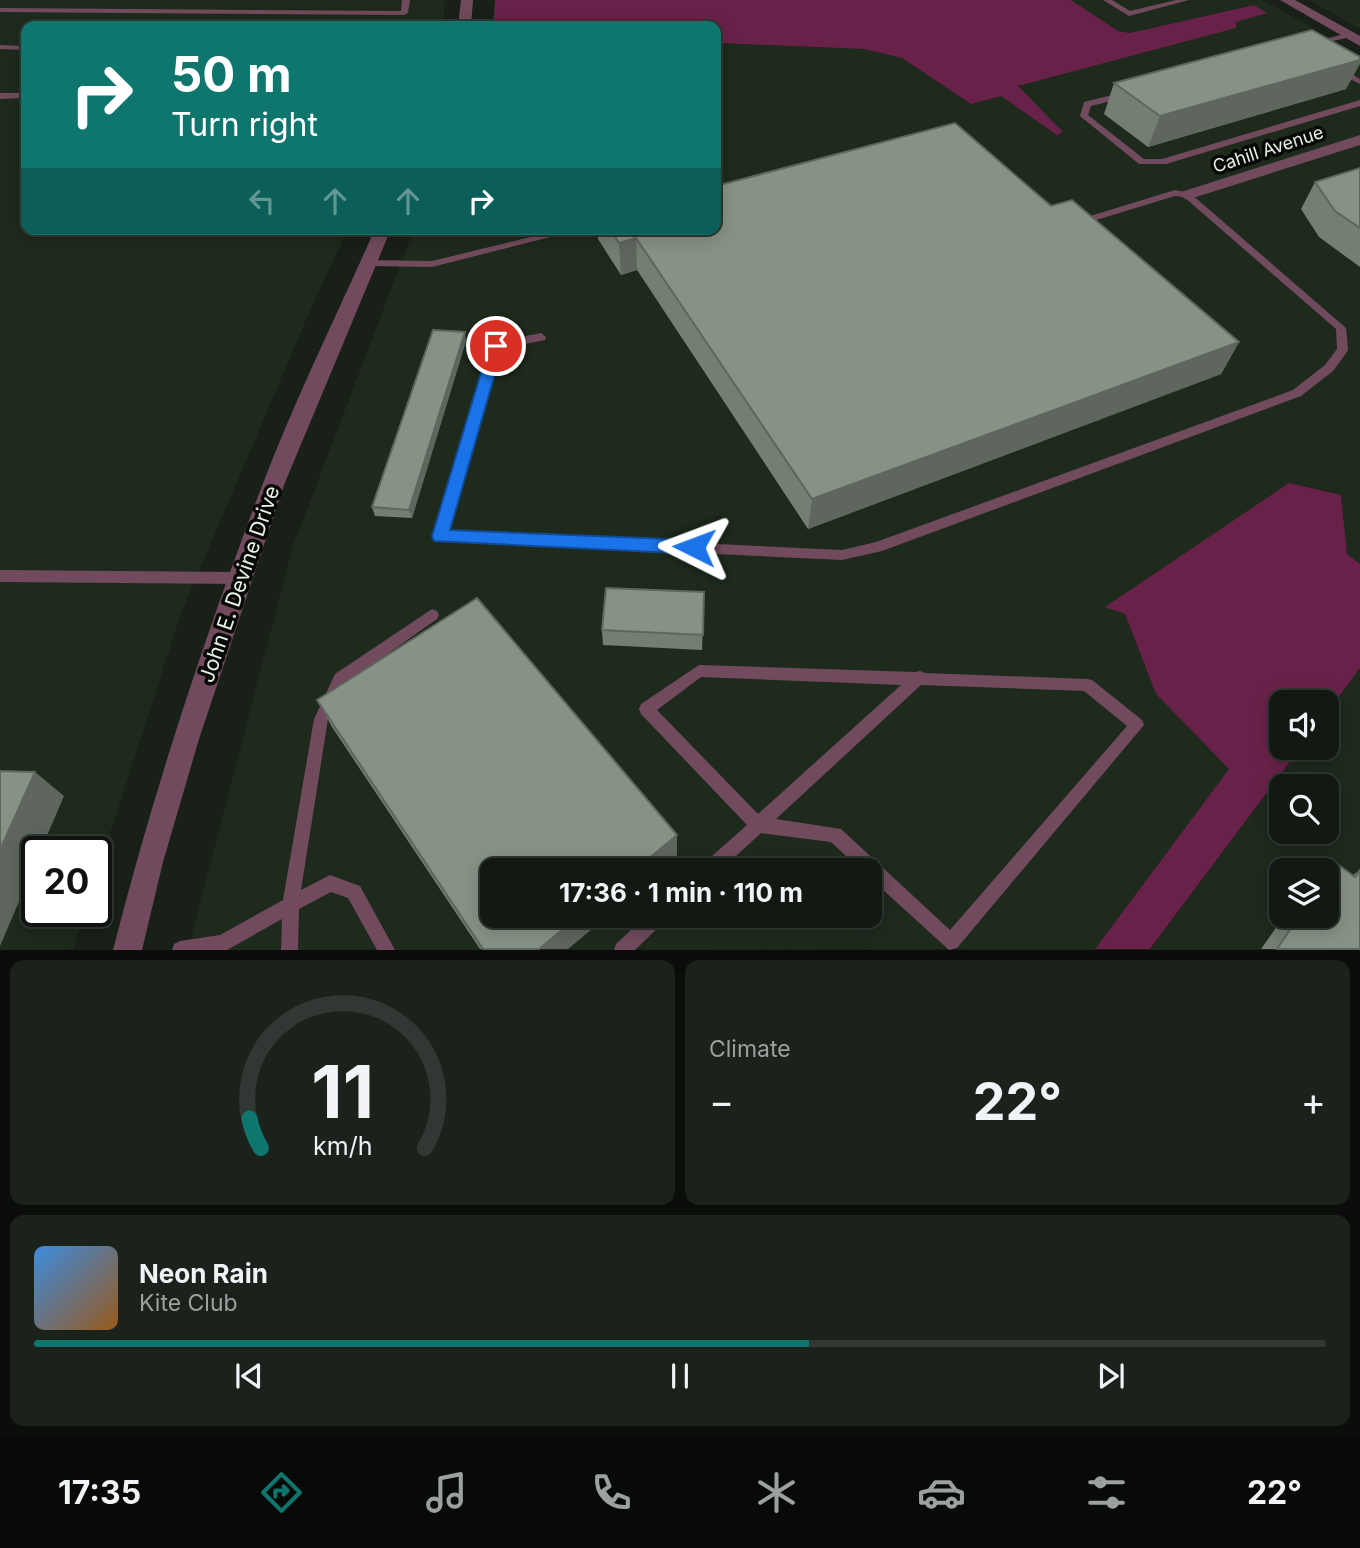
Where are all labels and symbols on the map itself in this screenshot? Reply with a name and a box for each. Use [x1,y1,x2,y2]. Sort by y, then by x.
street label: Cahill Avenue [1210,121,1326,177]
pin [466,316,526,376]
street label: John E. Devine Drive [194,482,284,686]
position arrow [657,510,731,584]
speed limit sign: 20 [21,836,112,927]

